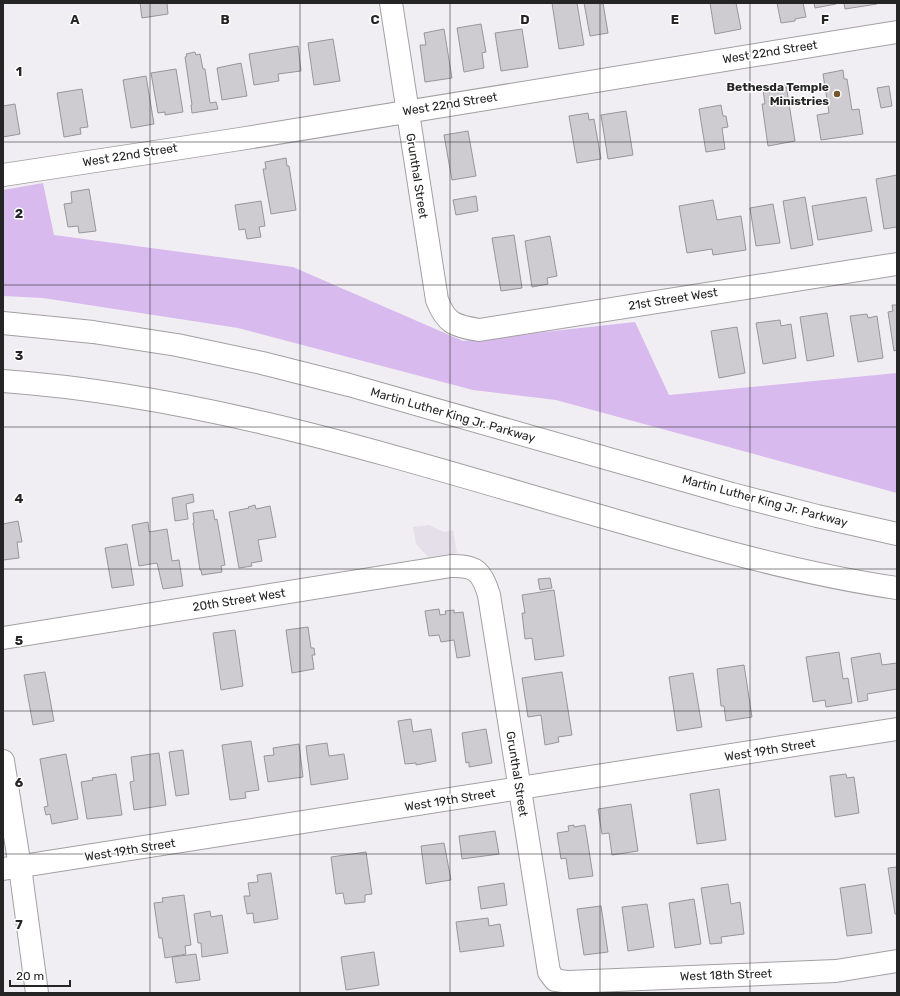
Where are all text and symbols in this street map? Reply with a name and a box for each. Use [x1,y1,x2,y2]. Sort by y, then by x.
text: A [70,12,80,27]
text: B [220,12,230,27]
text: C [370,12,380,27]
text: D [520,12,530,27]
text: E [671,12,679,27]
text: F [821,12,829,27]
street label: West 22nd Street [722,38,819,66]
text: 1 [16,64,22,79]
place label: Bethesda Temple Ministries [727,80,829,108]
marker: Bethesda Temple Ministries [832,89,842,99]
street label: West 22nd Street [402,90,499,118]
street label: Grunthal Street [403,132,431,220]
street label: West 22nd Street [82,141,179,169]
text: 2 [15,206,23,221]
street label: 21st Street West [627,285,719,313]
text: 3 [15,348,24,363]
street label: Martin Luther King Jr. Parkway [369,385,537,445]
street label: Martin Luther King Jr. Parkway [681,472,850,530]
text: 4 [15,491,24,506]
street label: 20th Street West [192,586,287,614]
text: 5 [15,633,23,648]
street label: Grunthal Street [503,730,531,818]
street label: West 19th Street [724,736,817,764]
text: 6 [15,775,24,790]
street label: West 19th Street [404,786,497,814]
street label: West 19th Street [84,836,177,864]
text: 7 [15,917,23,932]
scale bar [10,962,70,988]
street label: West 18th Street [680,966,773,984]
text: 20 m [16,969,44,983]

